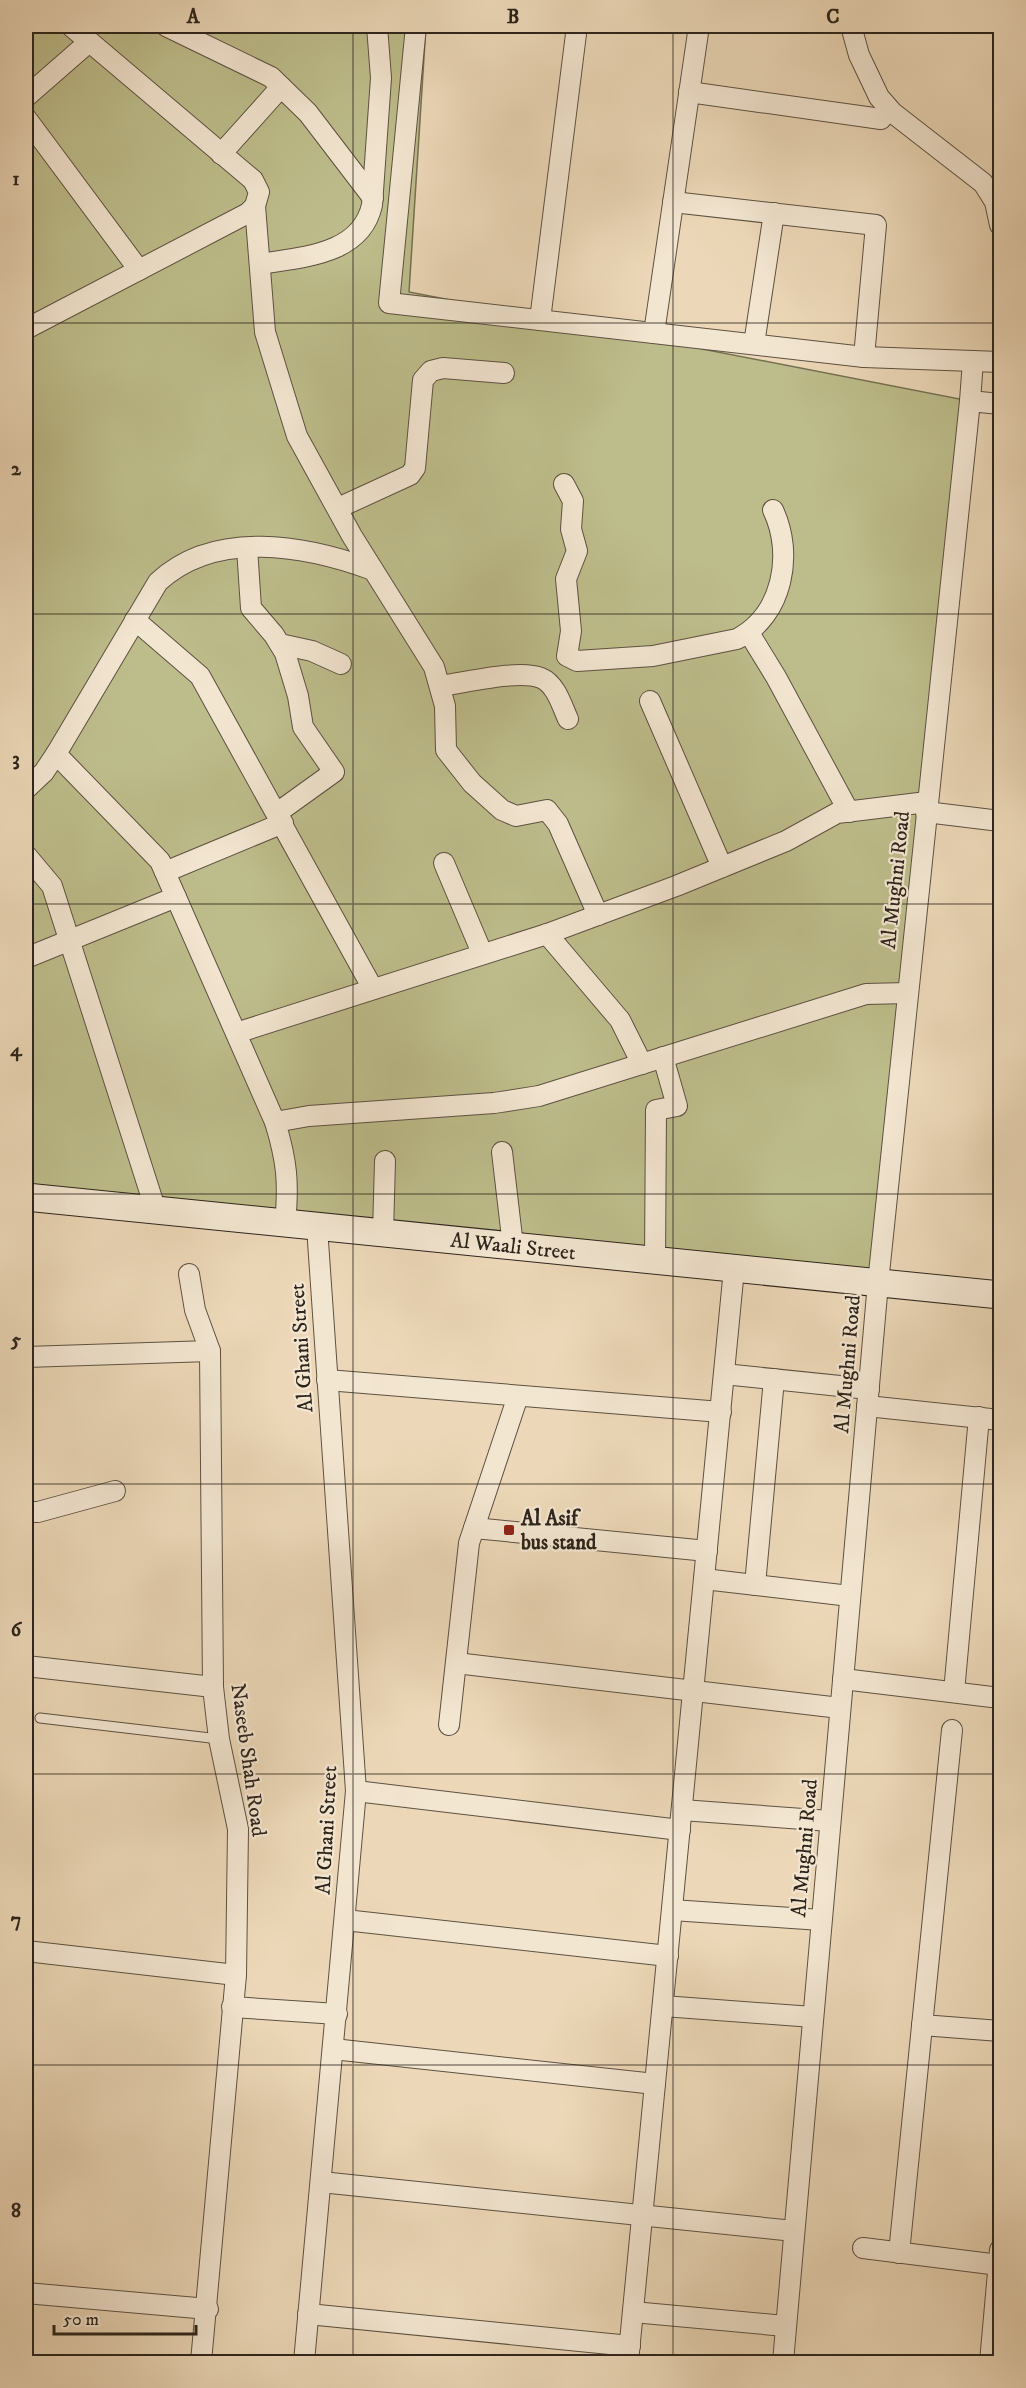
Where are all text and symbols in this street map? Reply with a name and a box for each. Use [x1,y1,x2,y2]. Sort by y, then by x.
text: A [186,5,201,30]
text: B [507,5,519,30]
text: C [826,5,840,30]
text: 1 [12,167,20,192]
text: 2 [11,457,22,482]
text: 3 [12,747,20,772]
street label: Al Mughni Road [876,809,916,950]
text: 4 [10,1038,23,1063]
street label: Al Waali Street [449,1227,577,1267]
street label: Al Ghani Street [284,1282,319,1413]
street label: Al Mughni Road [829,1293,867,1434]
text: 5 [10,1328,21,1353]
place label: Al Asif bus stand [520,1506,597,1556]
marker: Al Asif bus stand [502,1523,516,1537]
text: 6 [11,1618,23,1643]
street label: Naseeb Shah Road [224,1682,272,1839]
street label: Al Ghani Street [311,1765,343,1895]
street label: Al Mughni Road [786,1777,824,1918]
text: 7 [11,1908,21,1933]
text: 8 [11,2199,21,2224]
scale bar [54,2298,196,2336]
text: 50 m [63,2309,99,2331]

